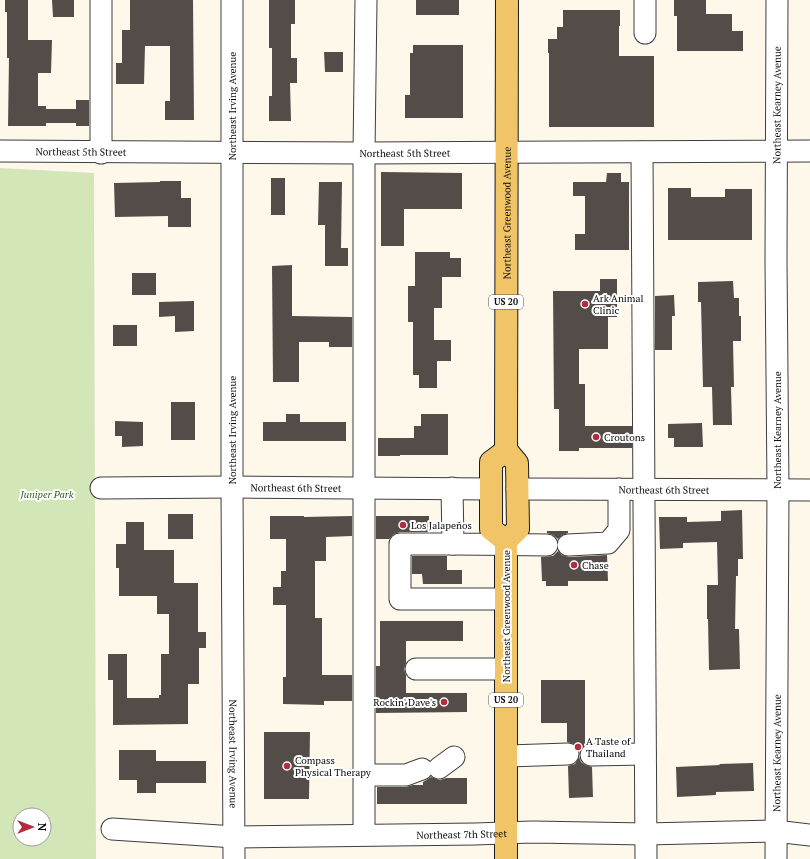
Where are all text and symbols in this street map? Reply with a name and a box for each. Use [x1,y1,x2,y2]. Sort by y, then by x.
street label: Northeast Kearney Avenue [770,46,783,164]
street label: Northeast Irving Avenue [226,52,239,160]
street label: Northeast 5th Street [35,145,127,158]
street label: Northeast 5th Street [359,146,451,160]
street label: Northeast Greenwood Avenue [500,147,513,279]
place label: Ark Animal Clinic [593,292,644,317]
road number: US 20 [489,295,523,309]
marker: Ark Animal Clinic [580,299,590,309]
street label: Northeast Kearney Avenue [771,371,784,489]
street label: Northeast Irving Avenue [226,376,239,484]
place label: Croutons [604,431,645,444]
marker: Croutons [591,432,601,442]
street label: Northeast 6th Street [250,481,342,494]
street label: Northeast 6th Street [618,483,710,496]
park label: Juniper Park [20,488,74,501]
place label: Los Jalapeños [411,519,472,532]
marker: Los Jalapeños [398,520,408,530]
street label: Northeast Greenwood Avenue [500,550,513,682]
place label: Chase [582,559,609,572]
marker: Chase [569,560,579,570]
road number: US 20 [489,693,523,707]
street label: Northeast Kearney Avenue [770,694,783,812]
place label: Rockin' Dave's [373,696,436,709]
marker: Rockin' Dave's [439,697,449,707]
street label: Northeast Irving Avenue [227,700,240,808]
place label: A Taste of Thailand [586,735,631,760]
marker: A Taste of Thailand [573,742,583,752]
place label: Compass Physical Therapy [295,754,372,779]
marker: Compass Physical Therapy [282,761,292,771]
north arrow [12,807,52,847]
text: N [35,823,49,832]
street label: Northeast 7th Street [416,826,507,841]

